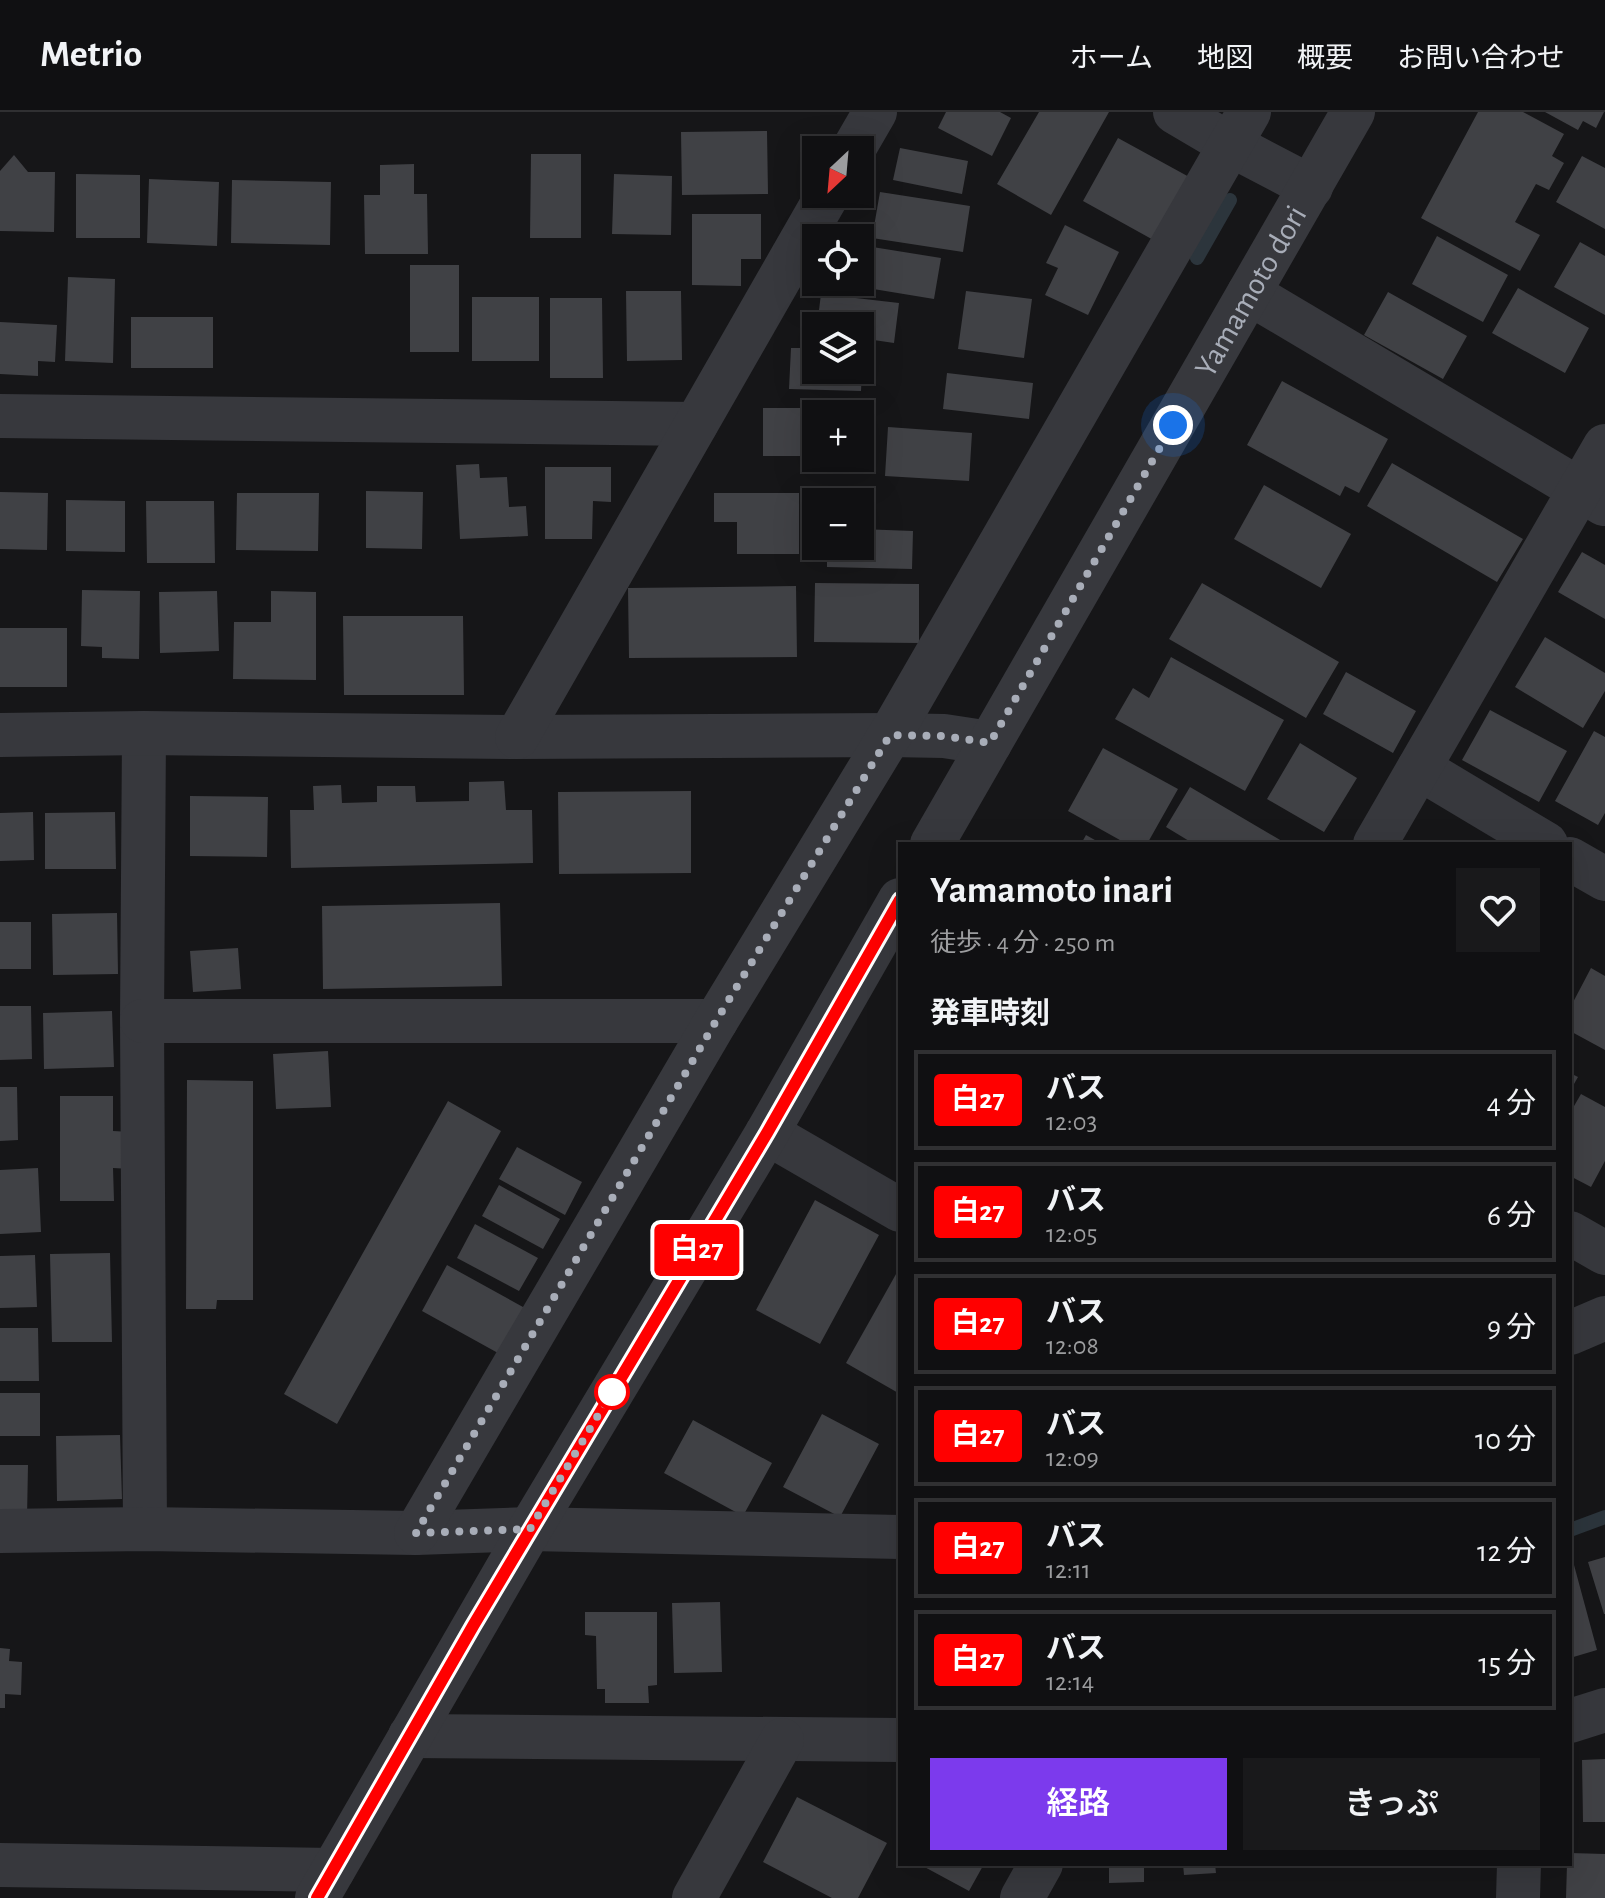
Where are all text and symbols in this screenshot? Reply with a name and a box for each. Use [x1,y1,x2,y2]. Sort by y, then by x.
text: Metrio [40,36,142,74]
text: ホーム [1070,45,1153,73]
text: 地図 [1197,45,1253,73]
text: 概要 [1297,45,1353,73]
text: お問い合わせ [1397,45,1565,73]
north arrow [802,136,874,208]
map controls [802,136,874,560]
street label: Yamamoto dori [1189,200,1313,382]
button: locate [802,224,874,296]
button: layers [802,312,874,384]
button: + [802,400,874,472]
your location [1153,405,1193,445]
button: − [802,488,874,560]
button: heart [1456,868,1540,952]
text: Yamamoto inari [930,872,1173,910]
text: 徒歩 · 4 分 · 250 m [930,930,1115,956]
text: 発車時刻 [930,999,1050,1029]
text: バス [1046,1074,1106,1104]
text: 白27 [951,1086,1005,1114]
text: 4 分 [1487,1089,1536,1119]
text: 12:03 [1046,1109,1097,1135]
text: バス [1046,1186,1106,1216]
text: 白27 [951,1198,1005,1226]
text: 6 分 [1487,1201,1536,1231]
text: 12:05 [1046,1221,1097,1247]
line badge: 白27 [651,1224,743,1276]
text: 白27 [670,1236,724,1264]
text: バス [1046,1298,1106,1328]
text: 白27 [951,1310,1005,1338]
text: 9 分 [1487,1313,1536,1343]
text: 12:08 [1046,1333,1099,1359]
unlabelled marker [595,1375,629,1409]
text: バス [1046,1410,1106,1440]
text: 白27 [951,1422,1005,1450]
text: 10 分 [1475,1425,1536,1455]
text: 12:09 [1046,1445,1099,1471]
text: バス [1046,1522,1106,1552]
text: 白27 [951,1534,1005,1562]
text: 12 分 [1477,1537,1536,1567]
text: 12:11 [1046,1557,1091,1583]
text: バス [1046,1634,1106,1664]
text: 白27 [951,1646,1005,1674]
text: 15 分 [1478,1649,1536,1679]
text: 12:14 [1046,1669,1094,1695]
button: 経路 [930,1758,1227,1850]
button: きっぷ [1243,1758,1540,1850]

